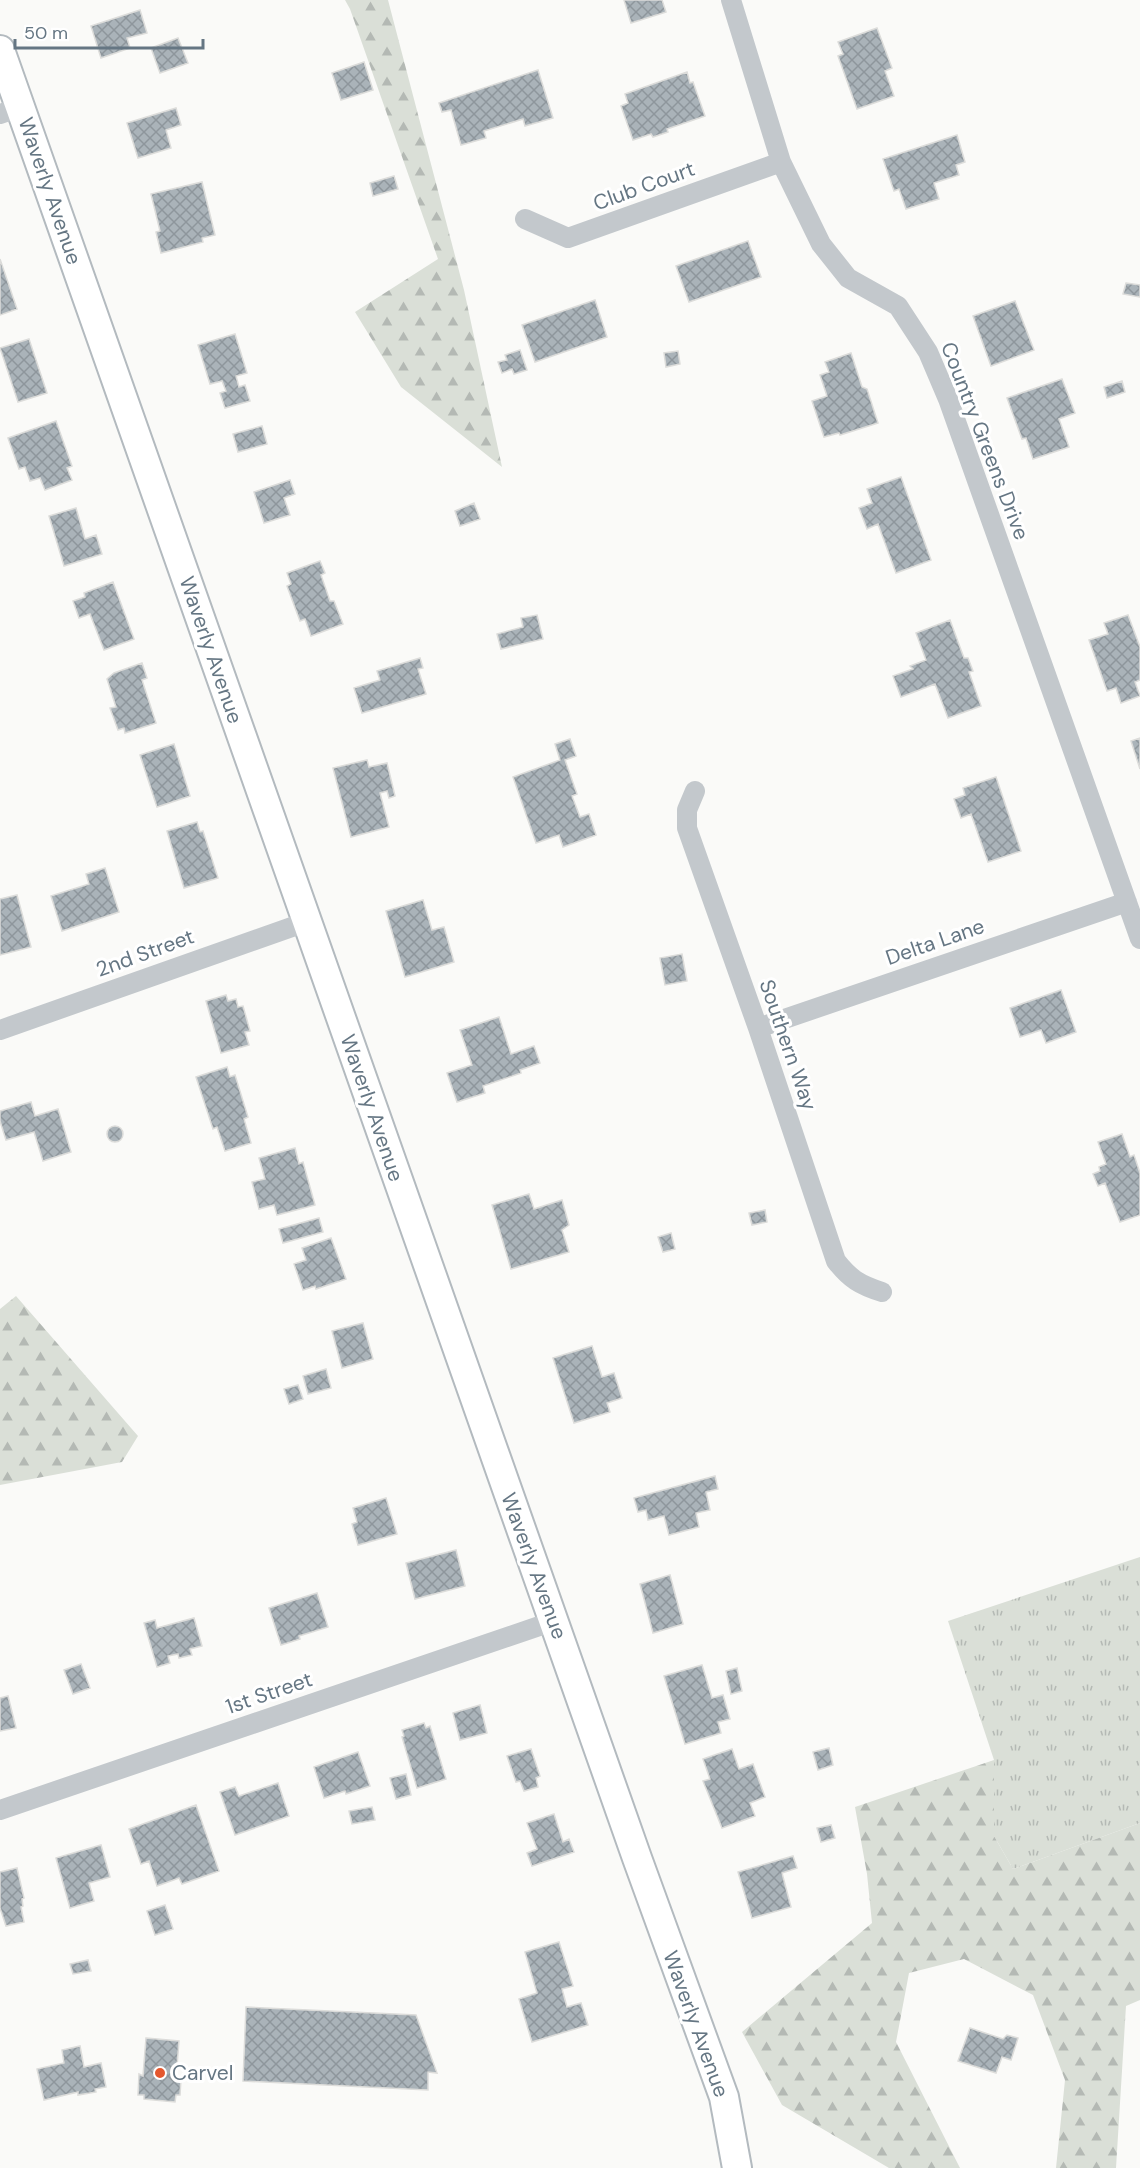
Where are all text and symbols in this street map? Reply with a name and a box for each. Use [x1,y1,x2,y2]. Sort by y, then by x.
scale bar [15,12,202,50]
text: 50 m [24,21,68,45]
street label: Waverly Avenue [12,114,88,268]
street label: Club Court [589,155,699,217]
street label: Country Greens Drive [934,338,1036,544]
street label: Waverly Avenue [173,573,249,727]
street label: Delta Lane [882,912,988,972]
street label: 2nd Street [92,922,198,984]
street label: Southern Way [753,976,824,1114]
street label: Waverly Avenue [334,1031,410,1185]
street label: Waverly Avenue [495,1489,573,1643]
street label: 1st Street [222,1665,316,1721]
street label: Waverly Avenue [657,1947,735,2101]
place label: Carvel [172,2059,233,2087]
marker: Carvel [153,2066,167,2080]

